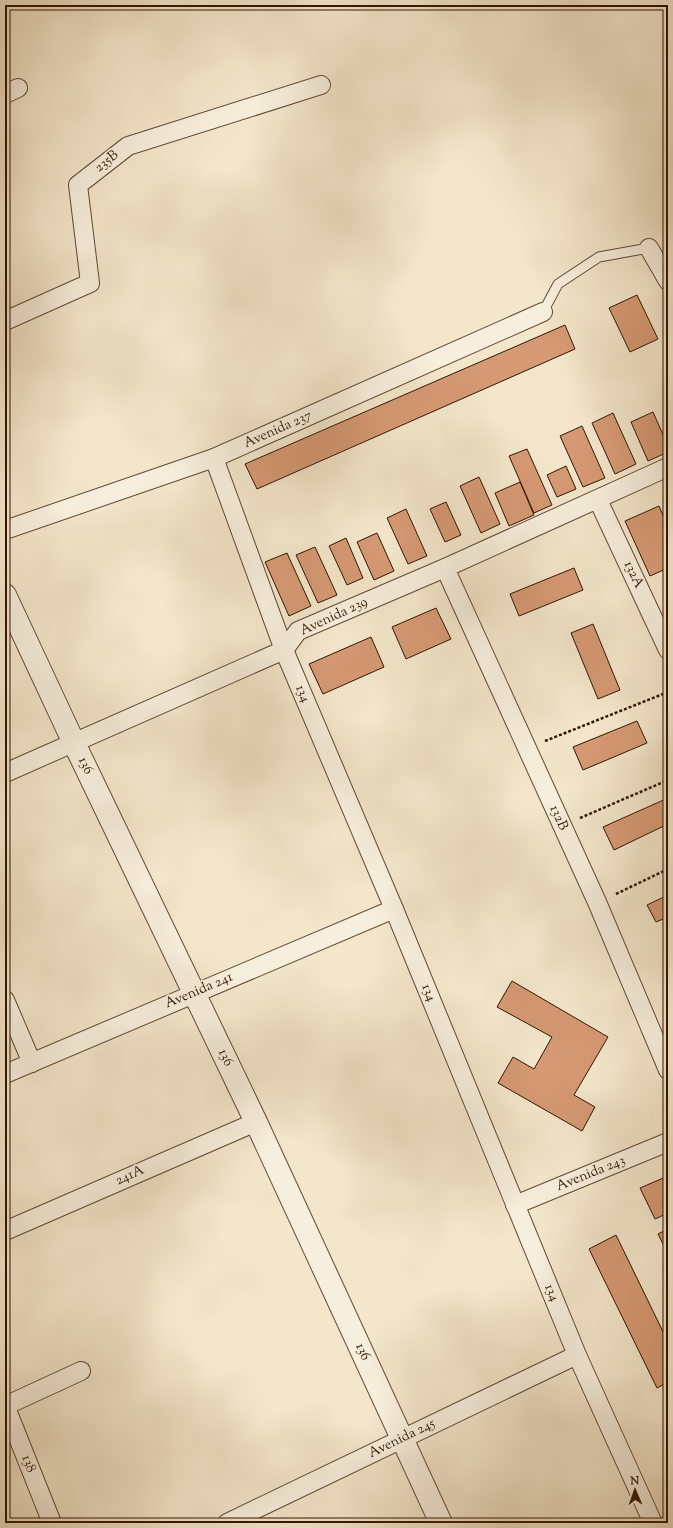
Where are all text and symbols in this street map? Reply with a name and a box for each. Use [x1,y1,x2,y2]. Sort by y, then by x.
street label: 235B [91,146,123,178]
street label: Avenida 237 [241,406,315,454]
street label: 132A [618,558,648,593]
street label: Avenida 239 [297,593,371,641]
street label: 134 [289,682,315,706]
street label: 136 [72,754,98,778]
street label: 132B [544,802,572,834]
street label: Avenida 241 [162,968,236,1014]
street label: 134 [415,981,441,1005]
street label: 136 [212,1046,238,1070]
street label: Avenida 243 [553,1151,629,1197]
street label: 241A [112,1161,148,1191]
street label: 134 [538,1281,564,1305]
street label: 136 [349,1340,375,1364]
street label: Avenida 245 [365,1414,439,1464]
street label: 138 [15,1452,41,1476]
north arrow [615,1470,655,1510]
text: N [629,1473,640,1489]

